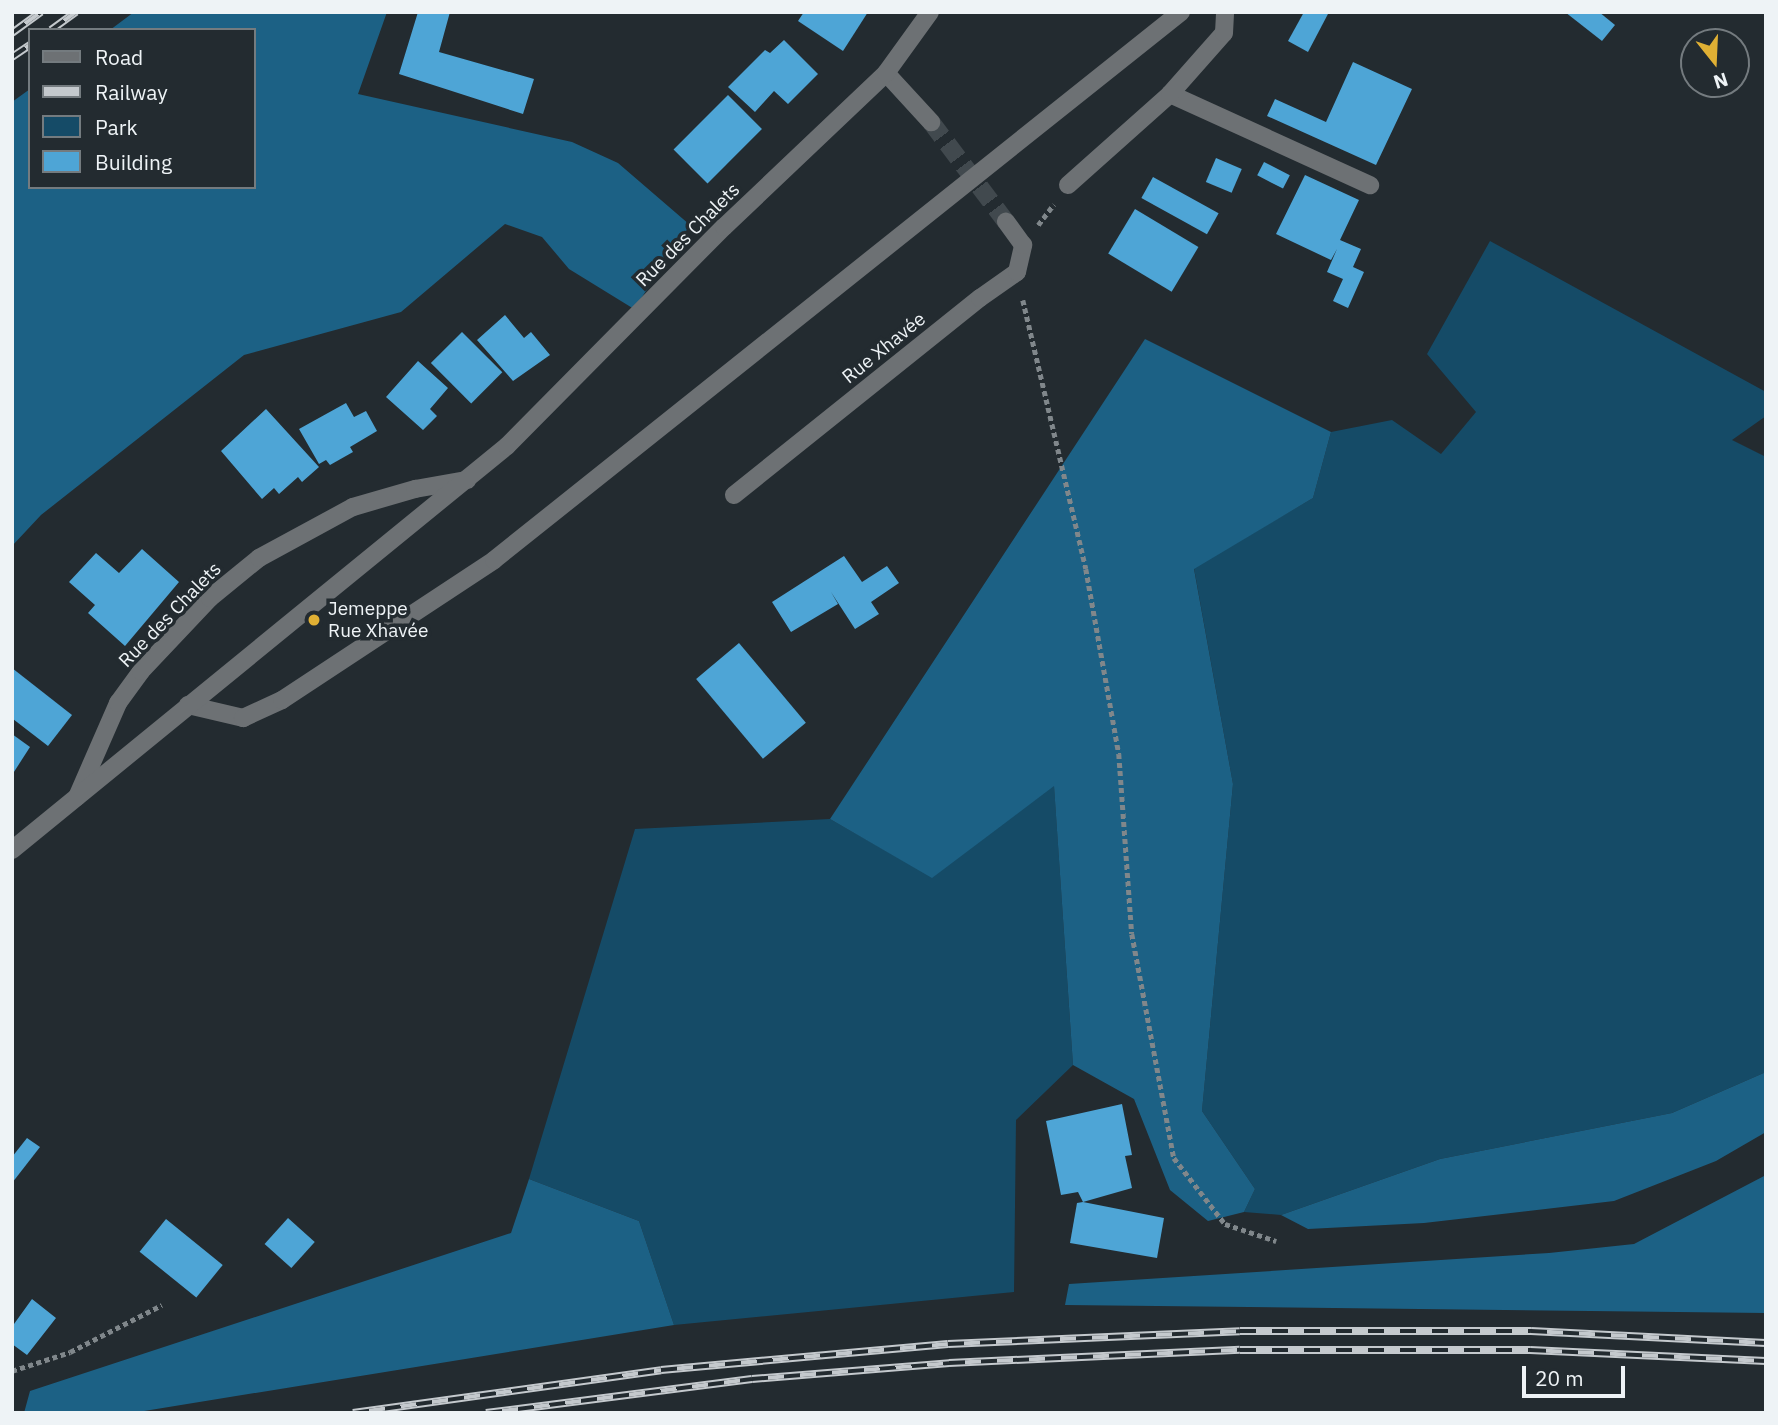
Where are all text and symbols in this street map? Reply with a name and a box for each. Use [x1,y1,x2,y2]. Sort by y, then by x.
legend [28,28,256,189]
north arrow [1680,28,1750,98]
text: Road [95,43,143,71]
text: N [1711,68,1731,95]
text: Railway [95,78,168,106]
text: Park [95,113,138,141]
text: Building [95,148,172,176]
street label: Rue des Chalets [631,178,745,292]
street label: Rue Xhavée [838,308,930,388]
street label: Rue des Chalets [114,558,226,672]
place label: Jemeppe Rue Xhavée [328,598,428,642]
marker: Jemeppe Rue Xhavée [306,612,322,628]
scale bar [1526,1352,1629,1396]
text: 20 m [1535,1364,1584,1392]

